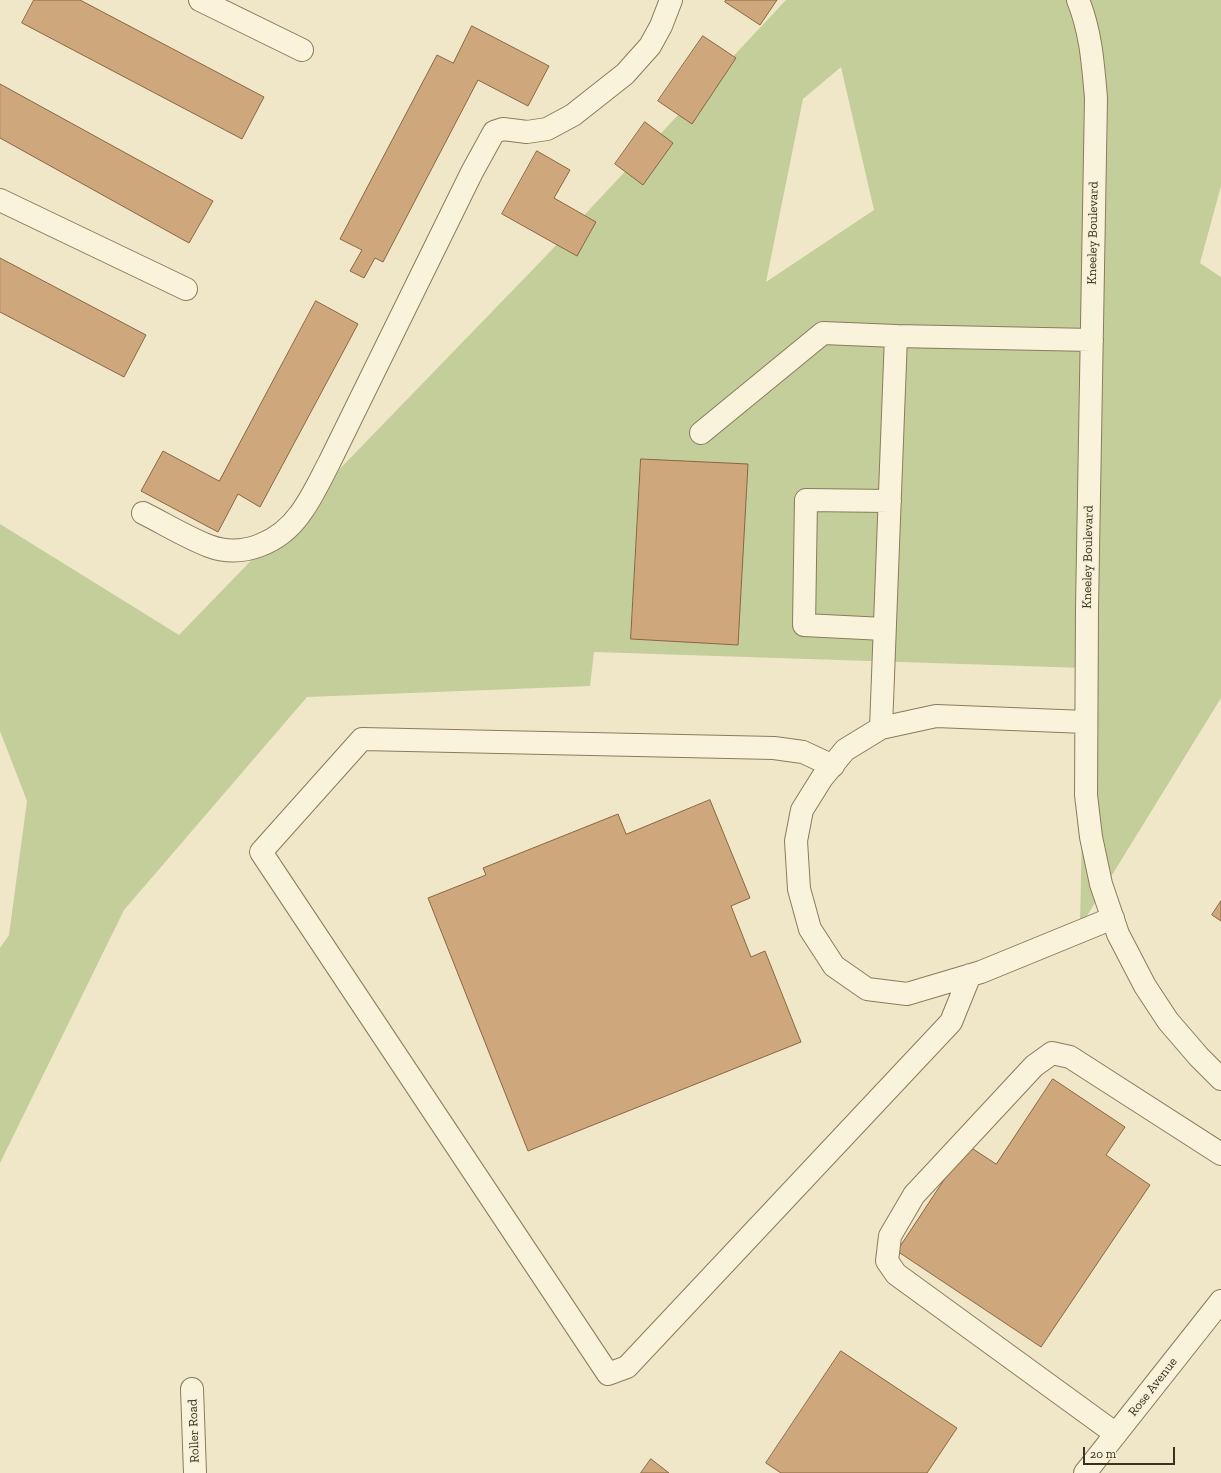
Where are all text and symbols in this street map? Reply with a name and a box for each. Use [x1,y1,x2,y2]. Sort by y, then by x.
street label: Kneeley Boulevard [1084,181,1102,285]
street label: Kneeley Boulevard [1079,505,1097,609]
street label: Rose Avenue [1125,1354,1181,1420]
street label: Roller Road [185,1399,203,1463]
scale bar [1085,1439,1177,1465]
text: 20 m [1090,1447,1116,1461]

